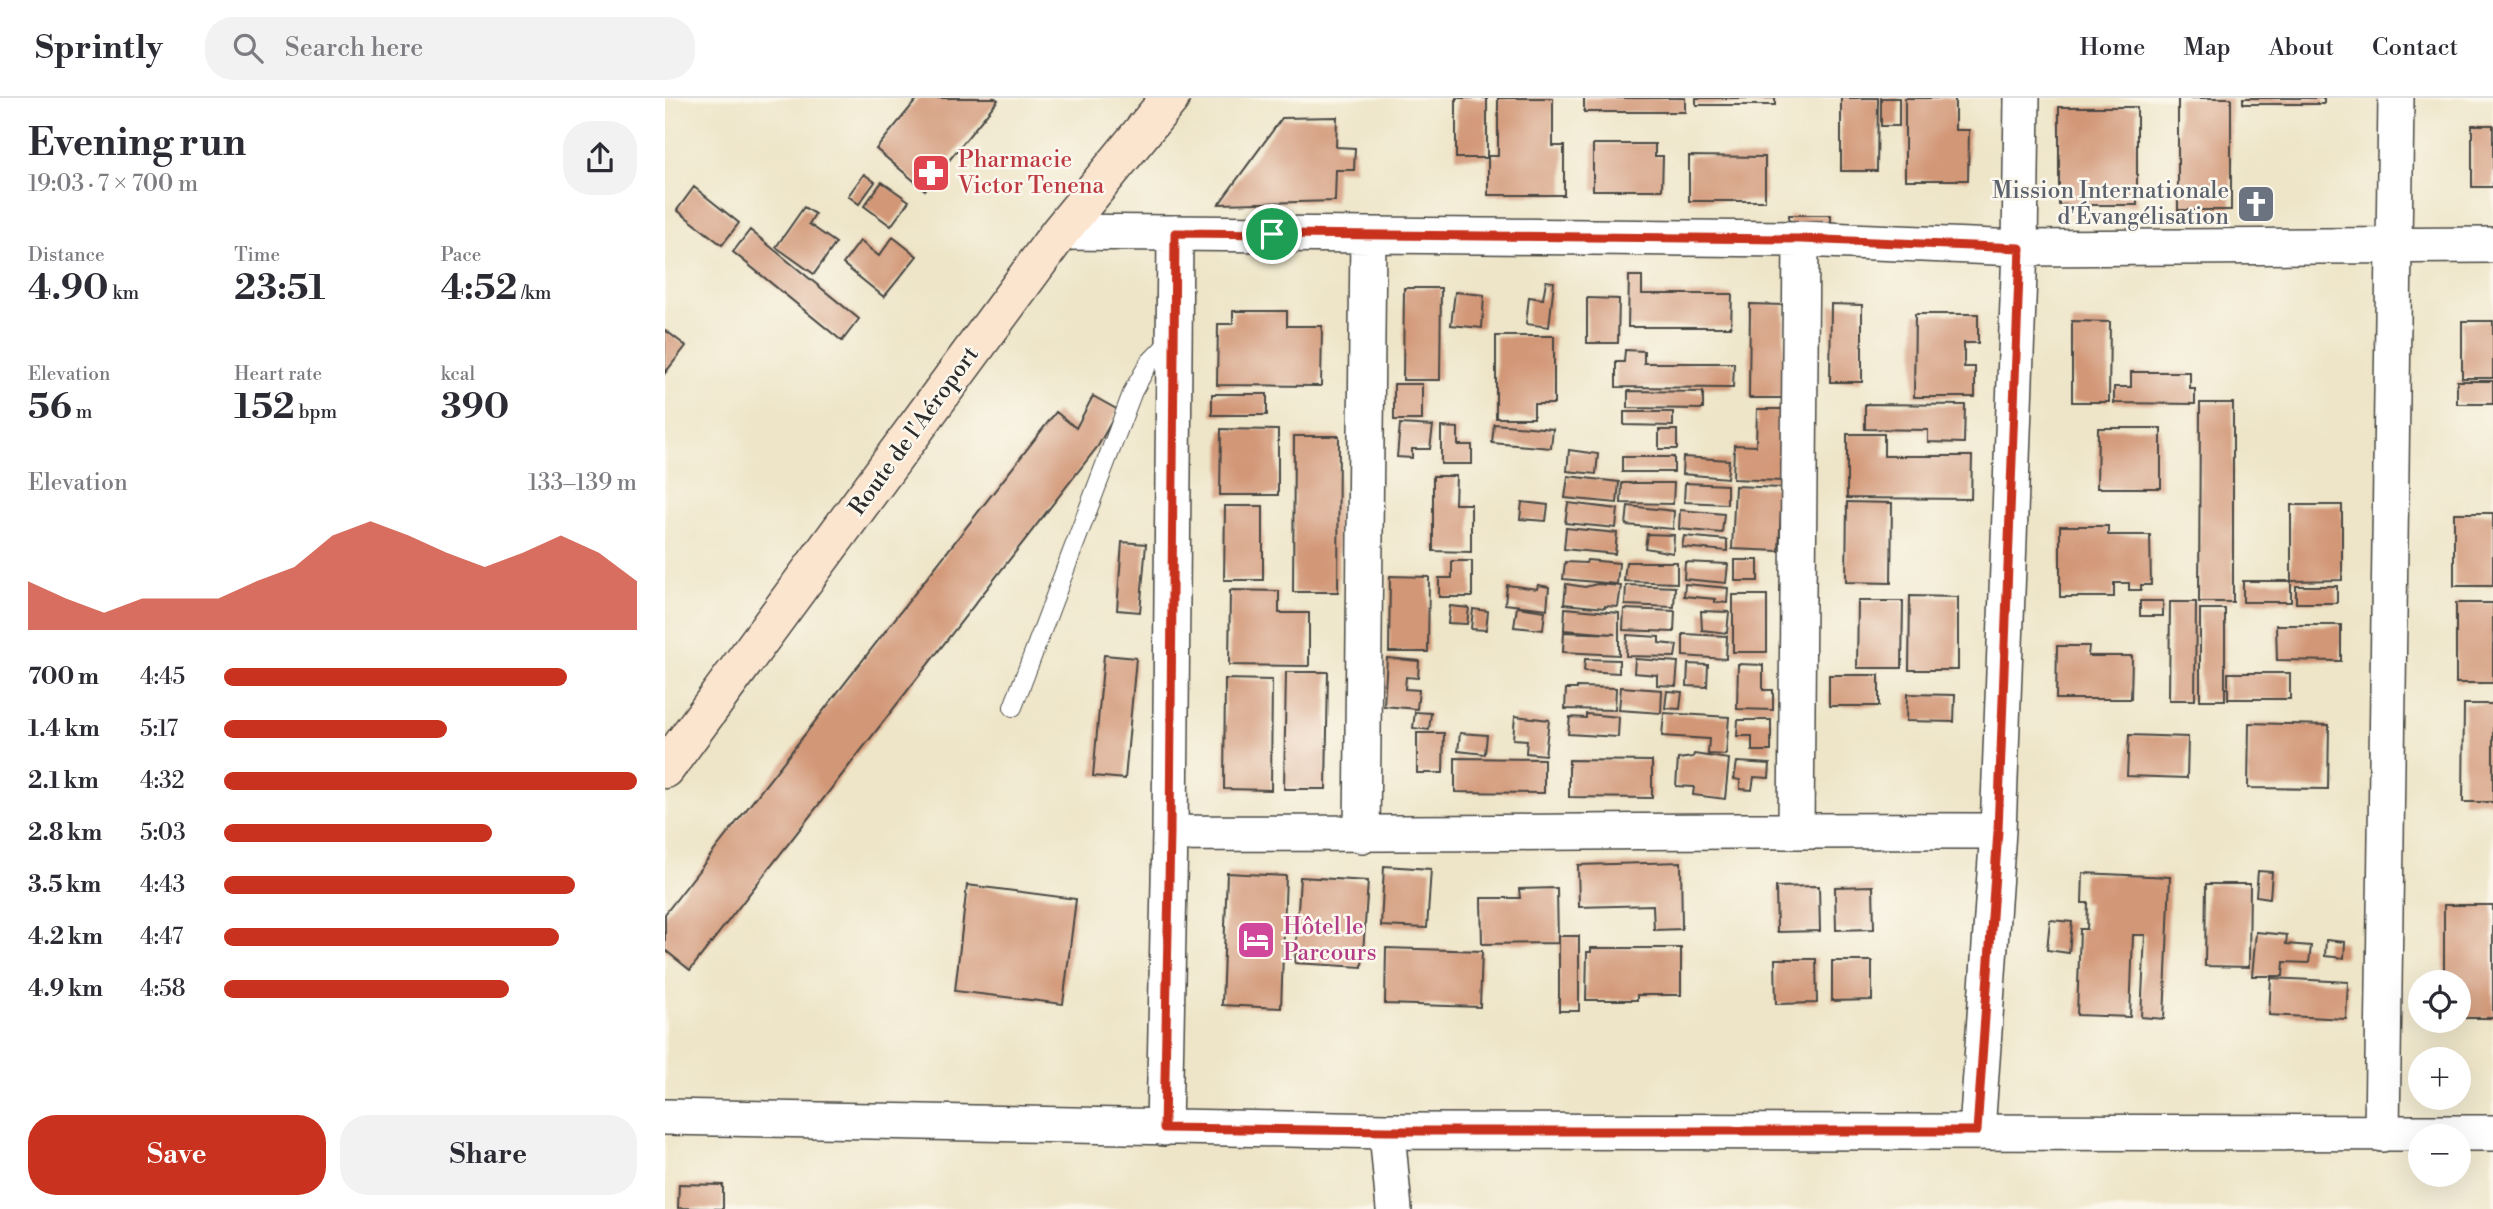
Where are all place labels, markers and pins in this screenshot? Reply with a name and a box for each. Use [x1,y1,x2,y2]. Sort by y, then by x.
place label: Pharmacie Victor Tenena [957,146,1105,200]
pharmacy icon: Pharmacie Victor Tenena [910,152,952,194]
place label: Mission Internationale d'Évangélisation [1992,177,2229,231]
church icon: Mission Internationale d'Évangélisation [2235,183,2277,225]
pin [1242,204,1302,264]
place label: Hôtel le Parcours [1283,913,1377,967]
hotel icon: Hôtel le Parcours [1235,919,1277,961]

